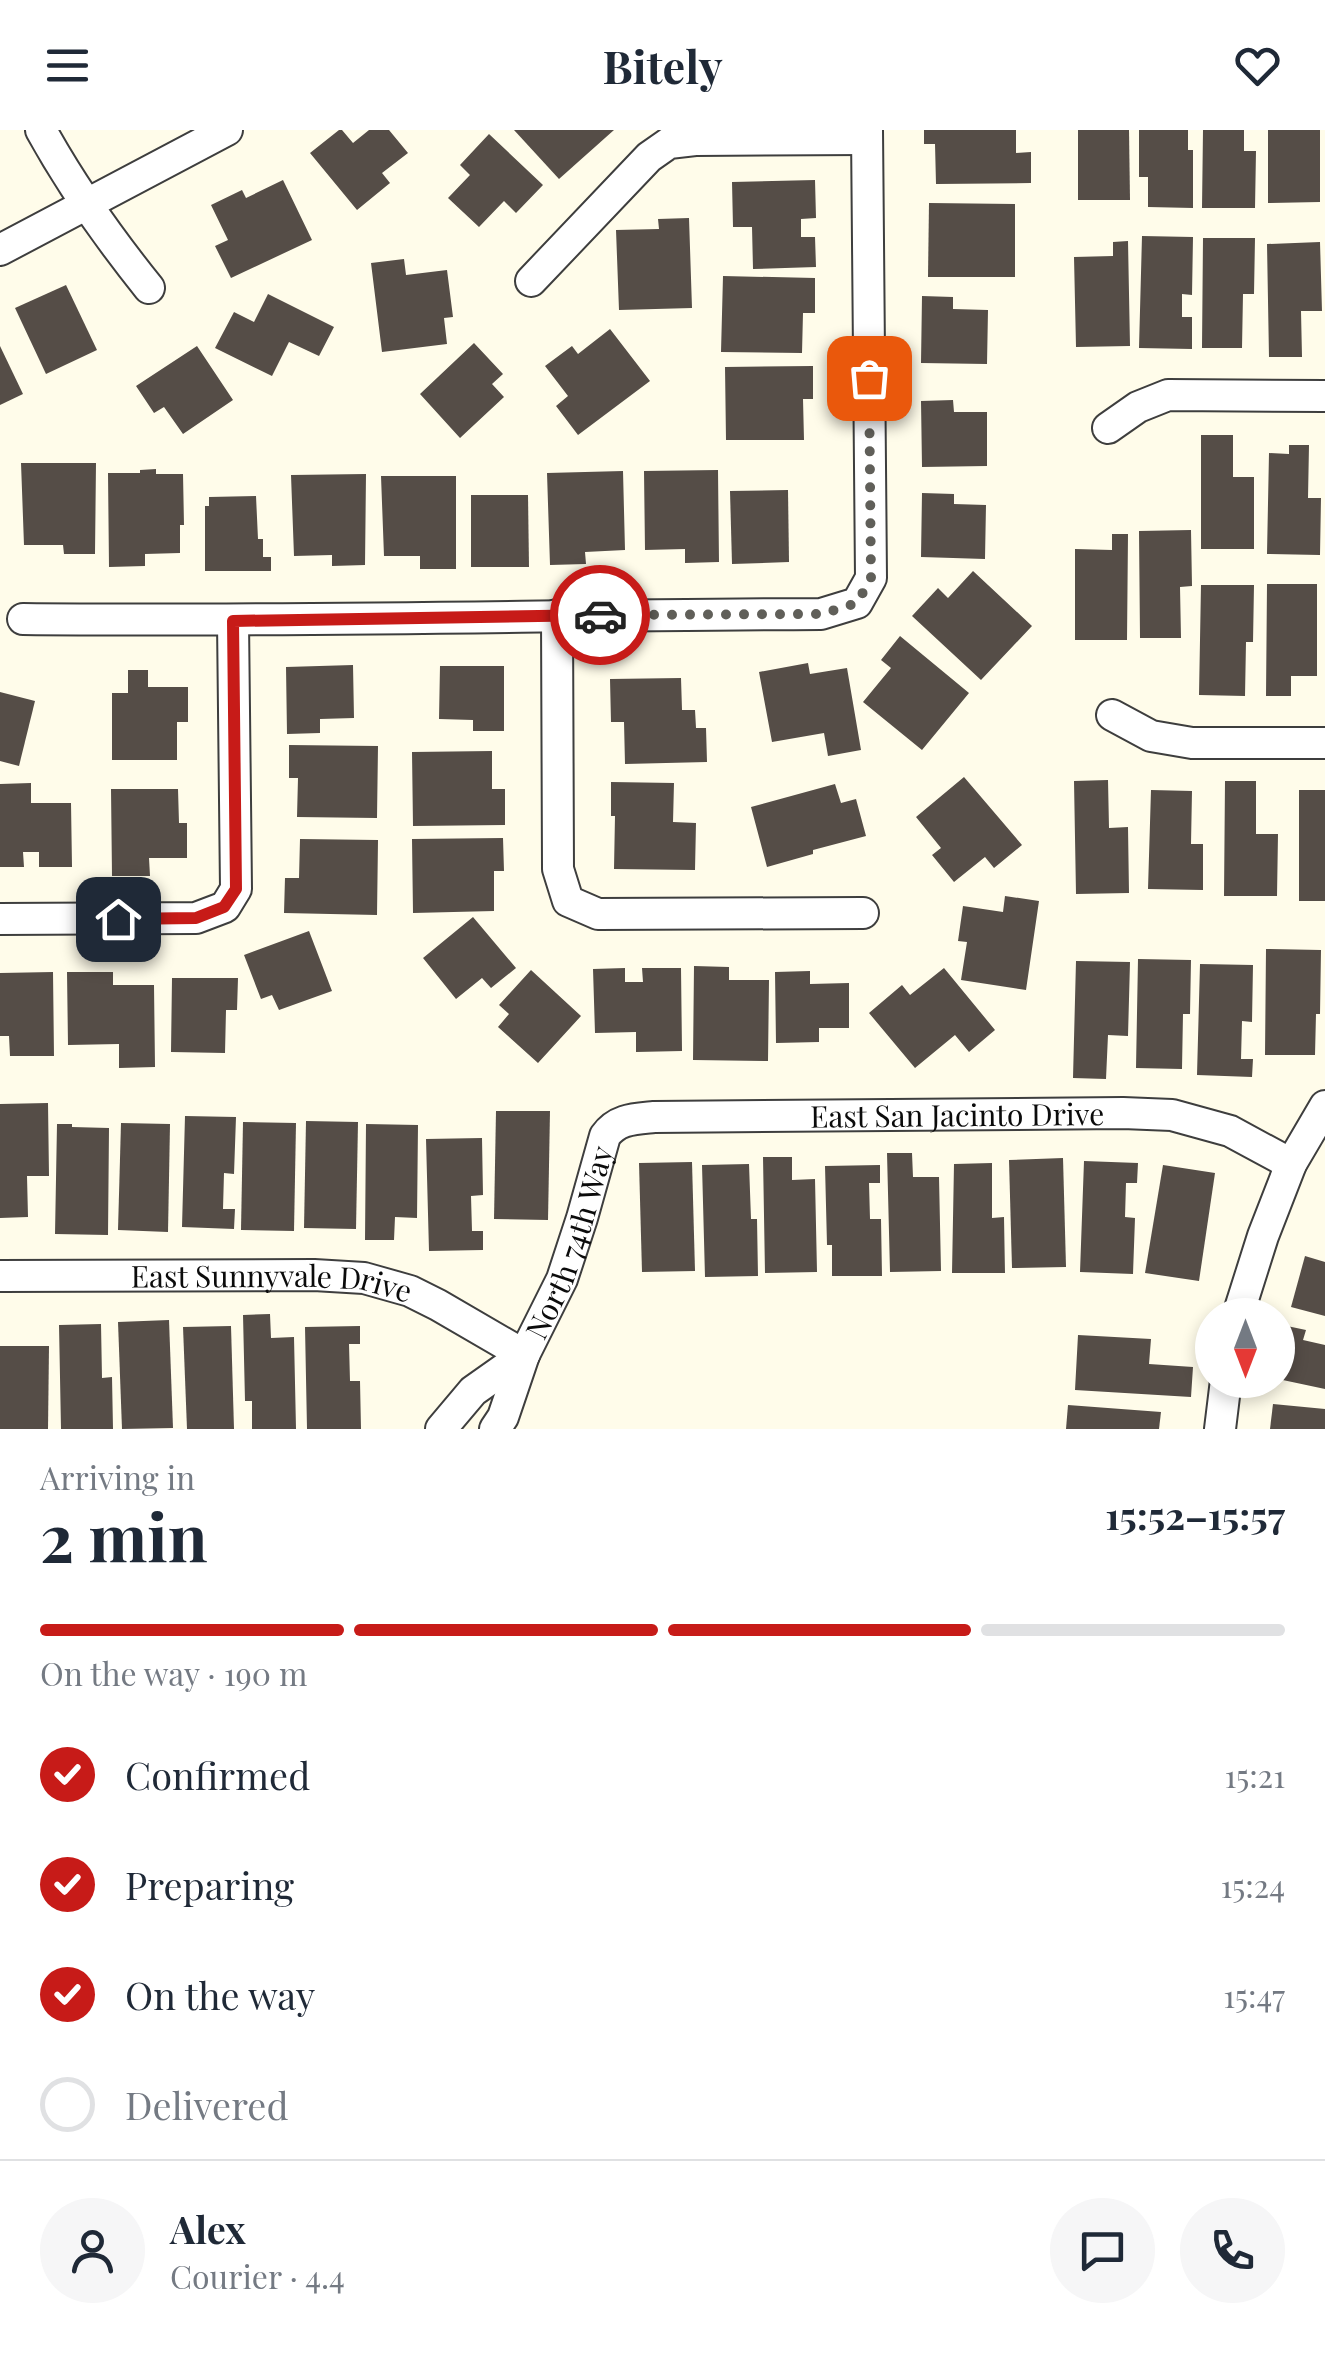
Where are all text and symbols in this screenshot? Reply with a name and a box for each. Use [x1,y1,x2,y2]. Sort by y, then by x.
text: Bitely [602,35,723,95]
icon: menu [40,38,95,93]
icon: heart [1230,38,1285,93]
pin [827,336,912,421]
icon: bag [842,351,897,406]
courier [550,565,650,665]
icon: car [573,588,628,643]
pin [76,877,161,962]
icon: home [91,892,146,947]
street label: East San Jacinto Drive [810,1093,1104,1136]
street label: North 74th Way [515,1141,621,1345]
street label: East Sunnyvale Drive [131,1255,417,1311]
north arrow [1195,1298,1295,1398]
map controls [1195,1298,1295,1398]
text: Arriving in [40,1455,195,1498]
text: 15:52–15:57 [1105,1489,1285,1540]
text: 2 min [40,1492,208,1578]
text: On the way · 190 m [40,1651,307,1694]
icon: check [40,1747,95,1802]
text: Confirmed [125,1749,310,1800]
text: 15:21 [1225,1753,1285,1796]
icon: check [40,1857,95,1912]
text: Preparing [125,1859,294,1910]
text: 15:24 [1221,1863,1285,1906]
icon: check [40,1967,95,2022]
text: On the way [125,1969,315,2020]
text: 15:47 [1223,1973,1285,2016]
text: Delivered [125,2079,289,2130]
button: person [40,2198,145,2303]
button: chat [1050,2198,1155,2303]
button: phone [1180,2198,1285,2303]
text: Alex [170,2203,246,2254]
text: Courier · 4.4 [170,2254,345,2297]

